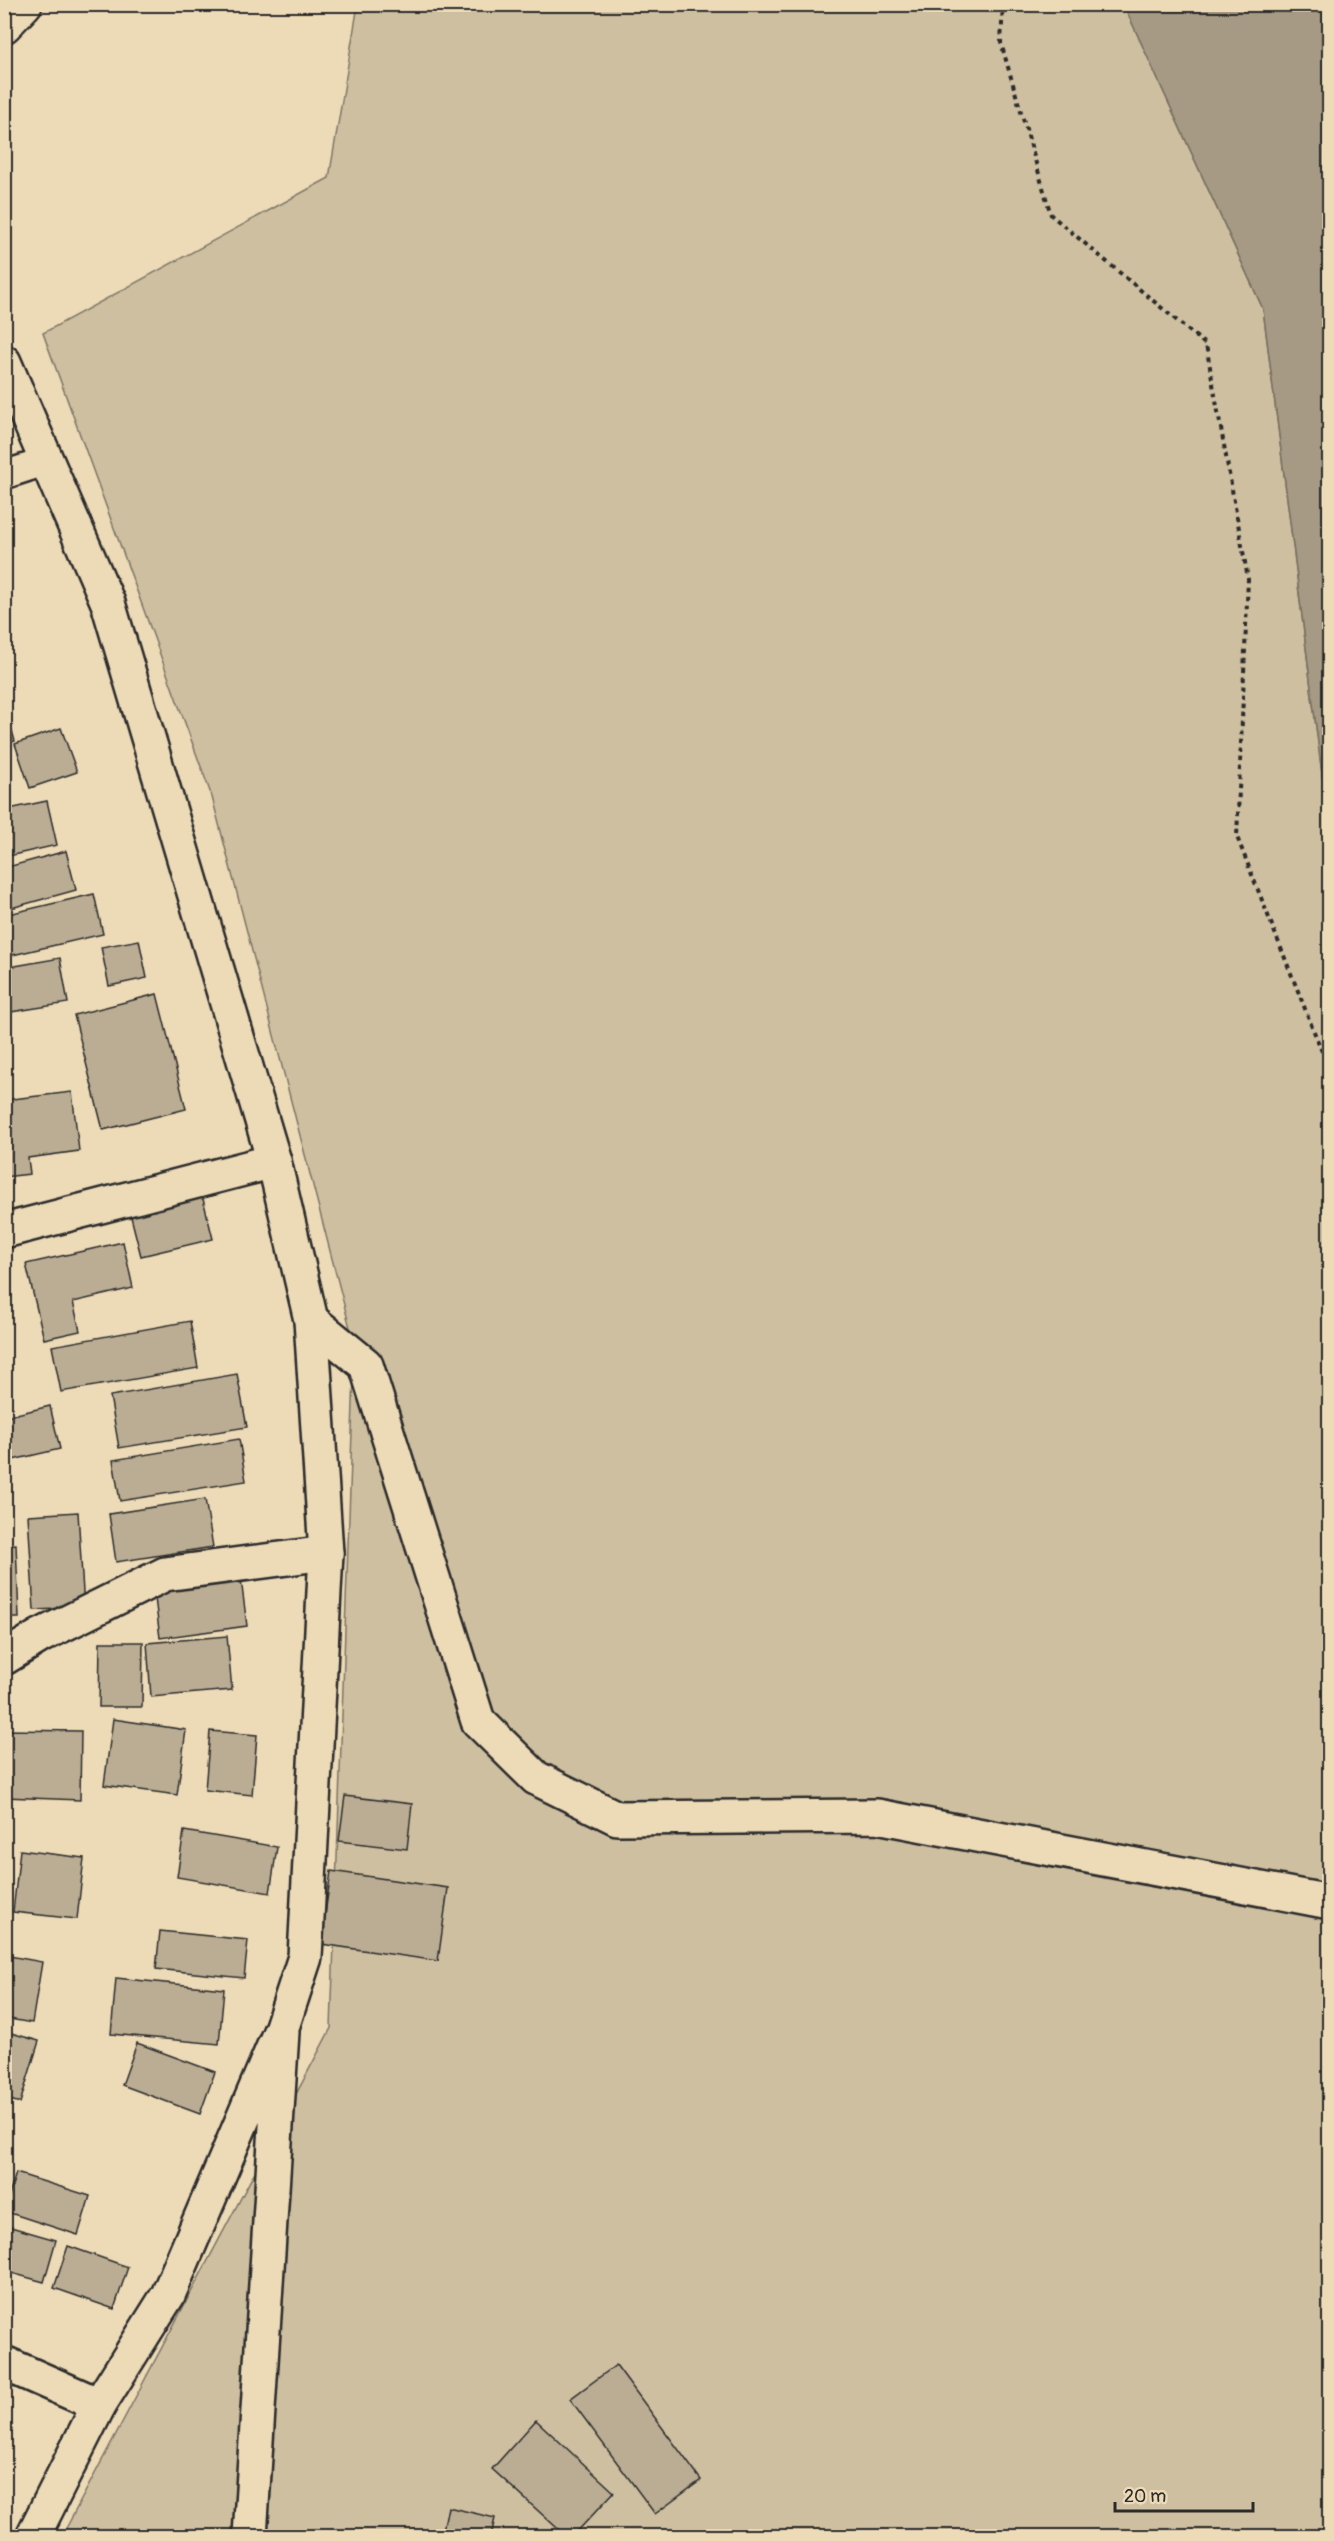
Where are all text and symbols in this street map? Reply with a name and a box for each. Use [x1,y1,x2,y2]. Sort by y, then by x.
scale bar [1115,2475,1253,2513]
text: 20 m [1124,2485,1166,2508]

